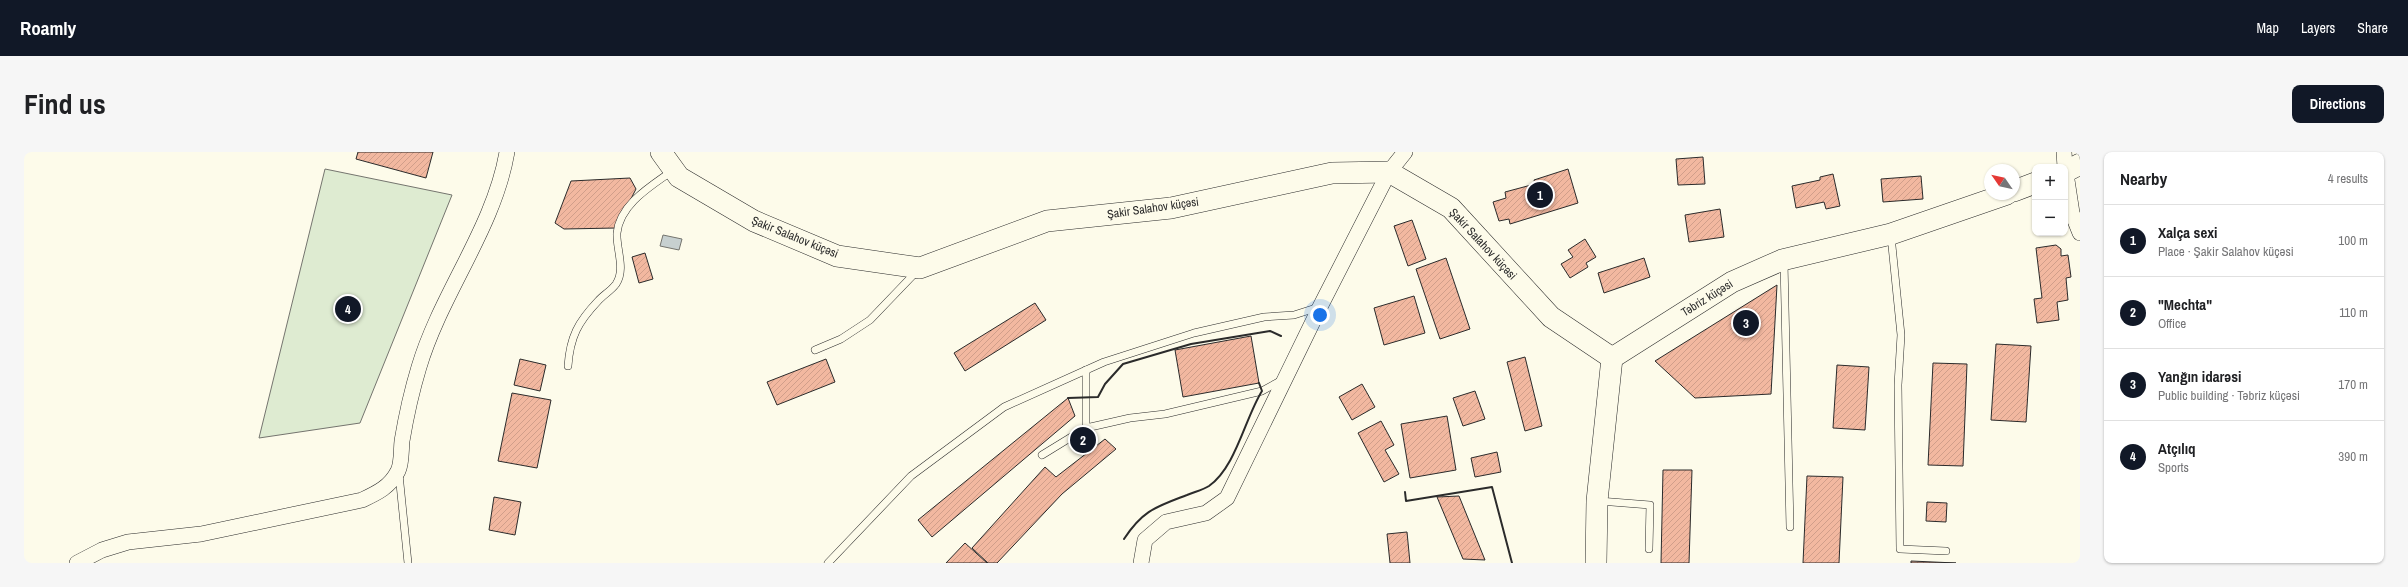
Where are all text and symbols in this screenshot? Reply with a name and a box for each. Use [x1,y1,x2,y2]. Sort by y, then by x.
text: Roamly [20,15,76,41]
text: Map [2257,19,2279,37]
text: Layers [2301,19,2335,37]
text: Share [2357,19,2388,37]
text: Find us [24,85,106,123]
button: Directions [2292,85,2384,123]
north arrow [1984,164,2020,200]
map controls [2032,164,2068,236]
button: + [2032,164,2068,200]
text: Nearby [2120,167,2167,190]
text: 4 results [2328,170,2368,187]
pin: 1 [1527,180,1553,210]
street label: Şakir Salahov küçəsi [1106,194,1200,222]
button: − [2032,200,2068,236]
street label: Şakir Salahov küçəsi [1446,205,1520,283]
street label: Şakir Salahov küçəsi [749,212,841,262]
text: Xalça sexi [2158,222,2218,243]
text: 1 [2130,232,2136,249]
text: 100 m [2338,232,2368,249]
text: Place · Şakir Salahov küçəsi [2158,243,2294,260]
street label: Təbriz küçəsi [1678,276,1736,320]
pin: 4 [335,294,361,324]
text: "Mechta" [2158,294,2212,315]
text: 2 [2130,304,2136,321]
text: 110 m [2339,304,2368,321]
your location [1310,305,1330,325]
pin: 3 [1733,308,1759,338]
text: Office [2158,315,2186,332]
text: Yanğın idarəsi [2158,366,2241,387]
text: 3 [2130,376,2136,393]
text: 170 m [2338,376,2368,393]
text: Public building · Təbriz küçəsi [2158,387,2300,404]
pin: 2 [1070,425,1096,455]
text: Atçılıq [2158,438,2196,459]
text: 4 [2130,448,2136,465]
text: 390 m [2338,448,2368,465]
text: Sports [2158,459,2189,476]

